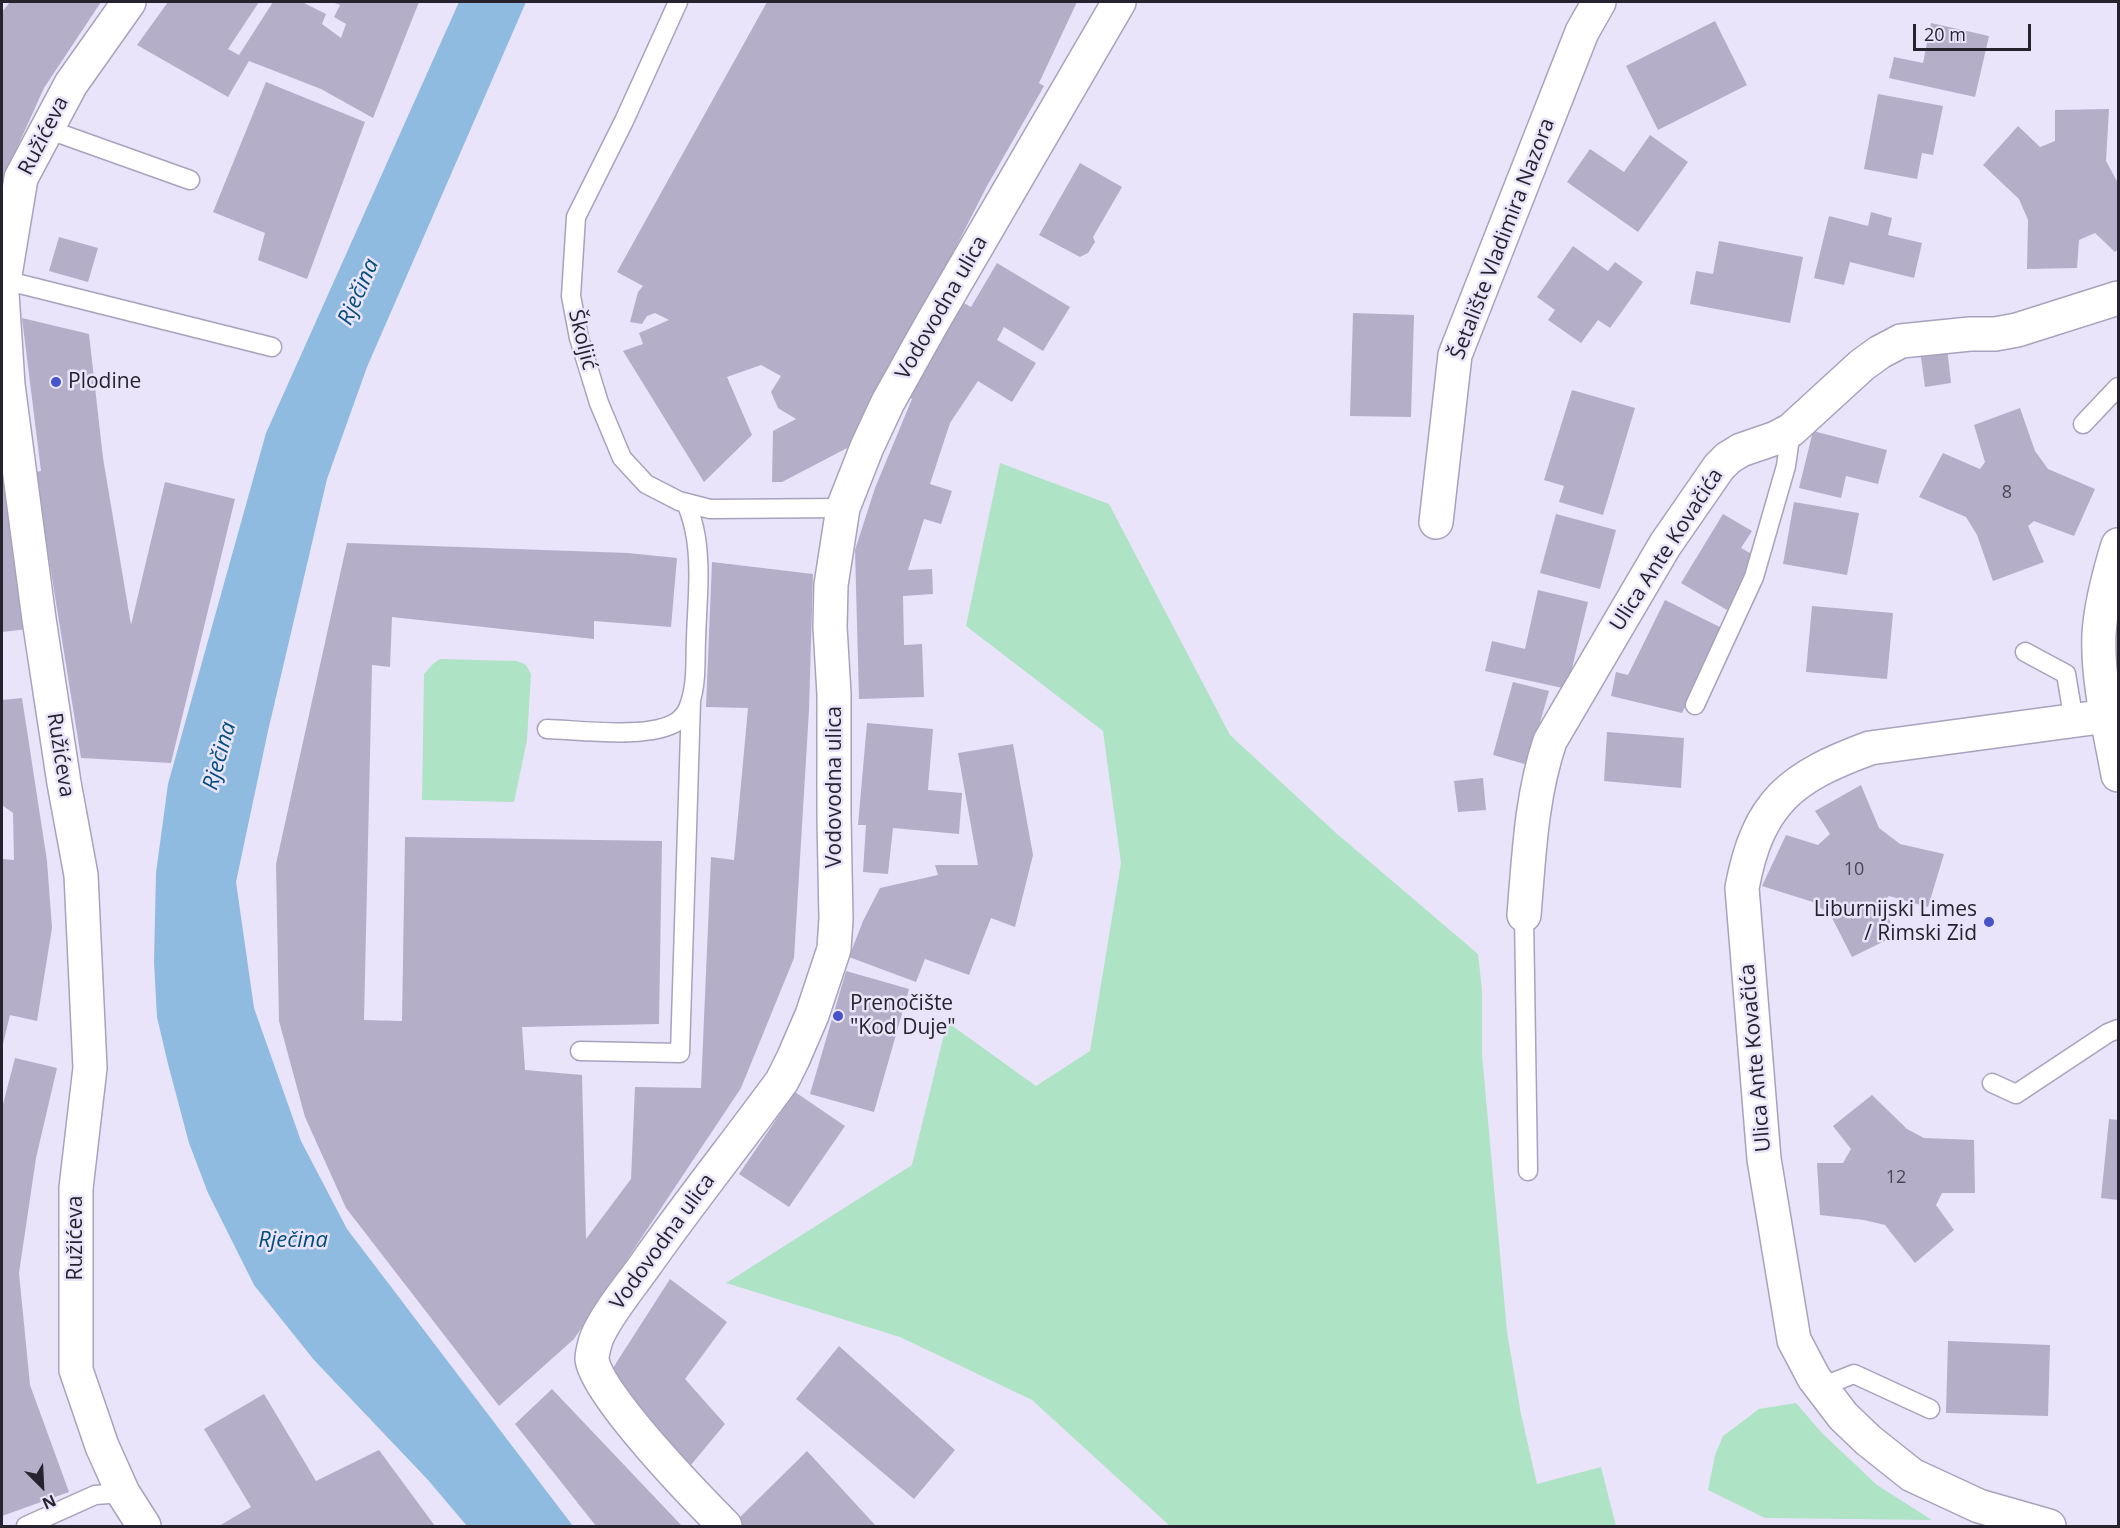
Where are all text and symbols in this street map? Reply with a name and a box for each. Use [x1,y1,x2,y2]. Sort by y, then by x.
scale bar [1916,12,2034,50]
text: 20 m [1924,22,1966,46]
street label: Ružićeva [13,92,75,180]
street label: Šetalište Vladimira Nazora [1445,115,1561,363]
street label: Vodovodna ulica [891,232,993,384]
water label: Rječina [333,255,385,329]
street label: Školjić [562,307,602,373]
place label: Plodine [68,369,141,395]
marker: Plodine [49,375,63,389]
street label: Ulica Ante Kovačića [1605,464,1729,636]
house number: 8 [2002,482,2012,504]
street label: Vodovodna ulica [822,706,848,868]
street label: Ružićeva [41,711,79,799]
water label: Rječina [198,719,242,793]
house number: 10 [1844,859,1864,881]
place label: Liburnijski Limes / Rimski Zid [1814,897,1977,947]
marker: Liburnijski Limes / Rimski Zid [1982,915,1996,929]
street label: Ulica Ante Kovačića [1735,963,1777,1153]
place label: Prenočište "Kod Duje" [850,991,956,1041]
marker: Prenočište "Kod Duje" [831,1009,845,1023]
house number: 12 [1886,1167,1906,1189]
street label: Vodovodna ulica [605,1169,721,1315]
street label: Ružićeva [63,1196,89,1280]
water label: Rječina [258,1228,328,1254]
north arrow [12,1456,72,1516]
text: N [39,1490,60,1515]

